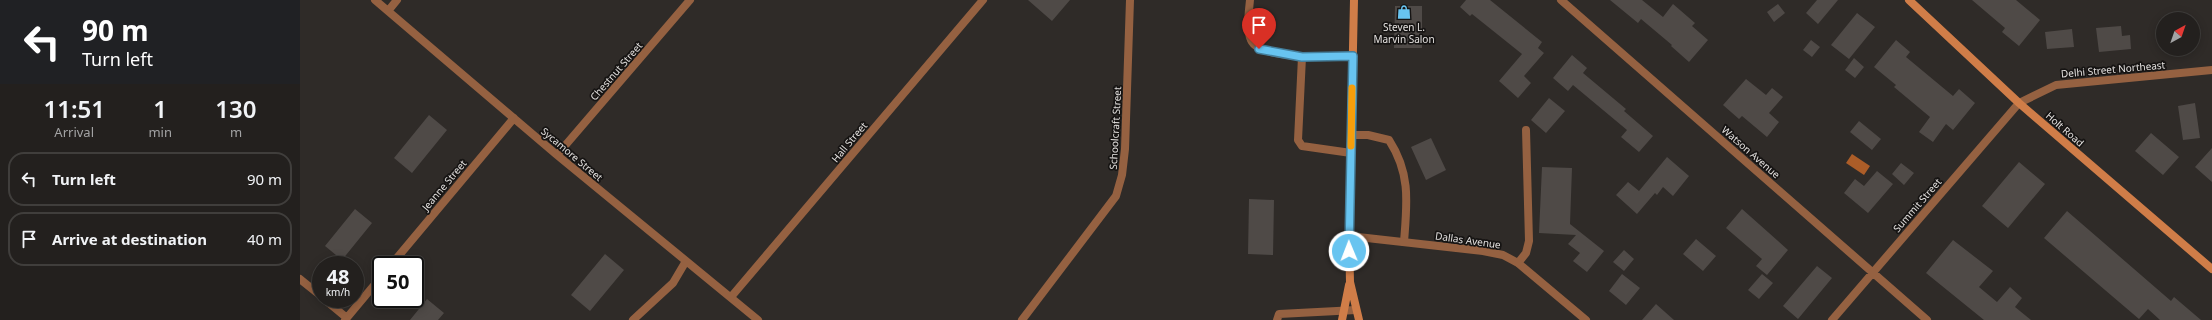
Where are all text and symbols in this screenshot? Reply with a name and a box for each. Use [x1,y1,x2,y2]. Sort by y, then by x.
shop icon: Steven L. Marvin Salon [1396,4,1412,20]
pin [1242,8,1276,49]
text: 90 m [82,11,149,49]
north arrow [2156,12,2200,56]
map controls [2156,12,2200,56]
icon: arrive [1248,14,1270,36]
icon: left [16,16,68,68]
place label: Steven L. Marvin Salon [1373,20,1435,46]
street label: Chestnut Street [587,39,645,103]
text: Turn left [82,47,153,71]
street label: Delhi Street Northeast [2060,57,2166,81]
street label: Schoolcraft Street [1106,86,1124,170]
text: 11:51 [43,92,105,125]
text: 1 [153,92,167,125]
text: 130 [215,92,257,125]
street label: Holt Road [2043,109,2087,149]
street label: Hall Street [828,119,870,165]
text: Arrival [54,123,94,141]
text: min [148,123,172,141]
text: m [230,123,242,141]
street label: Watson Avenue [1719,123,1783,181]
street label: Sycamore Street [538,124,606,184]
street label: Jeanne Street [418,156,470,214]
icon: left [18,168,40,190]
text: Turn left [52,169,116,189]
text: 90 m [247,169,282,189]
street label: Summit Street [1890,175,1945,235]
icon: arrive [18,228,40,250]
street label: Dallas Avenue [1434,228,1502,252]
text: Arrive at destination [52,229,207,249]
text: 40 m [247,229,282,249]
position arrow [1328,230,1370,272]
speed limit sign: 50 [372,256,424,308]
text: 48 [327,263,349,290]
text: km/h [326,285,350,299]

